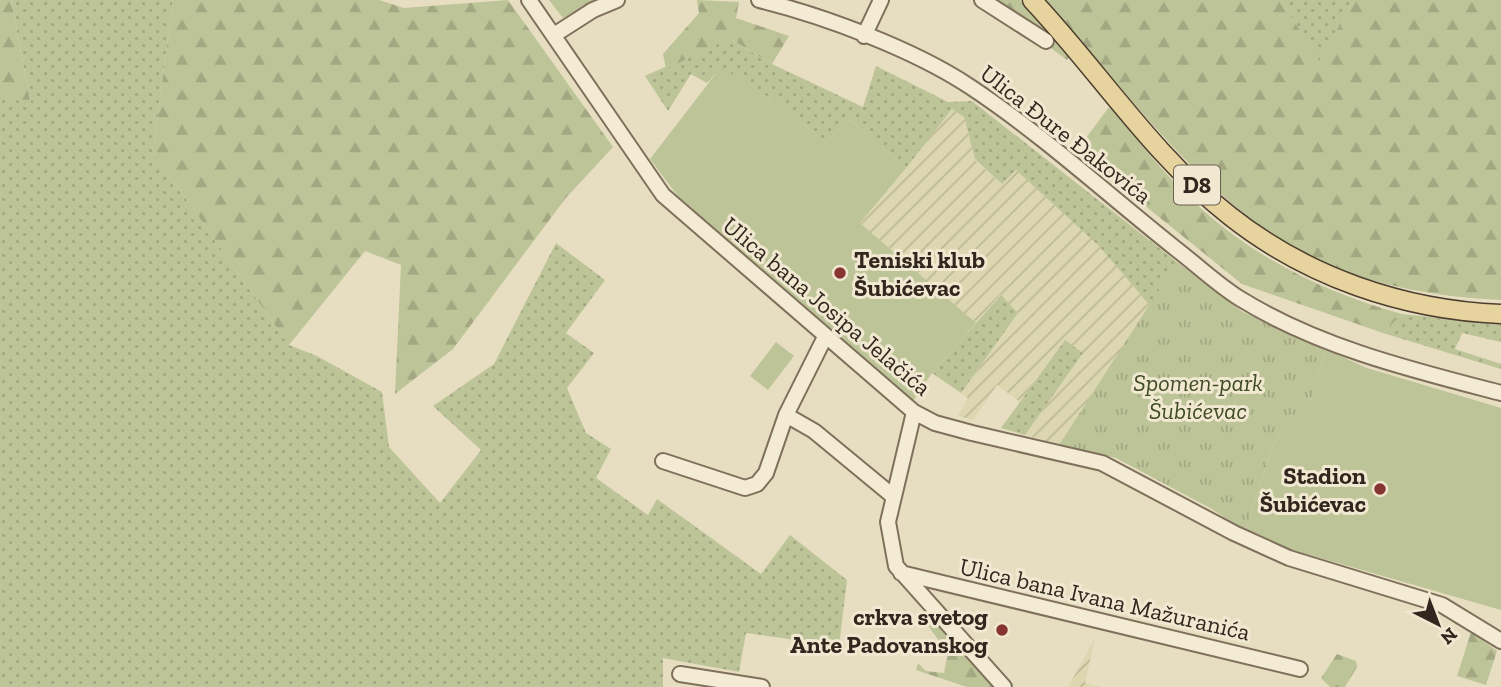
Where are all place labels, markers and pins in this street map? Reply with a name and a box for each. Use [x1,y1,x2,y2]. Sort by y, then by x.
place label: Teniski klub Šubićevac [854,245,985,302]
marker: Teniski klub Šubićevac [832,265,848,281]
place label: Stadion Šubićevac [1260,461,1366,518]
marker: Stadion Šubićevac [1372,481,1388,497]
place label: crkva svetog Ante Padovanskog [790,602,988,659]
marker: crkva svetog Ante Padovanskog [994,622,1010,638]

